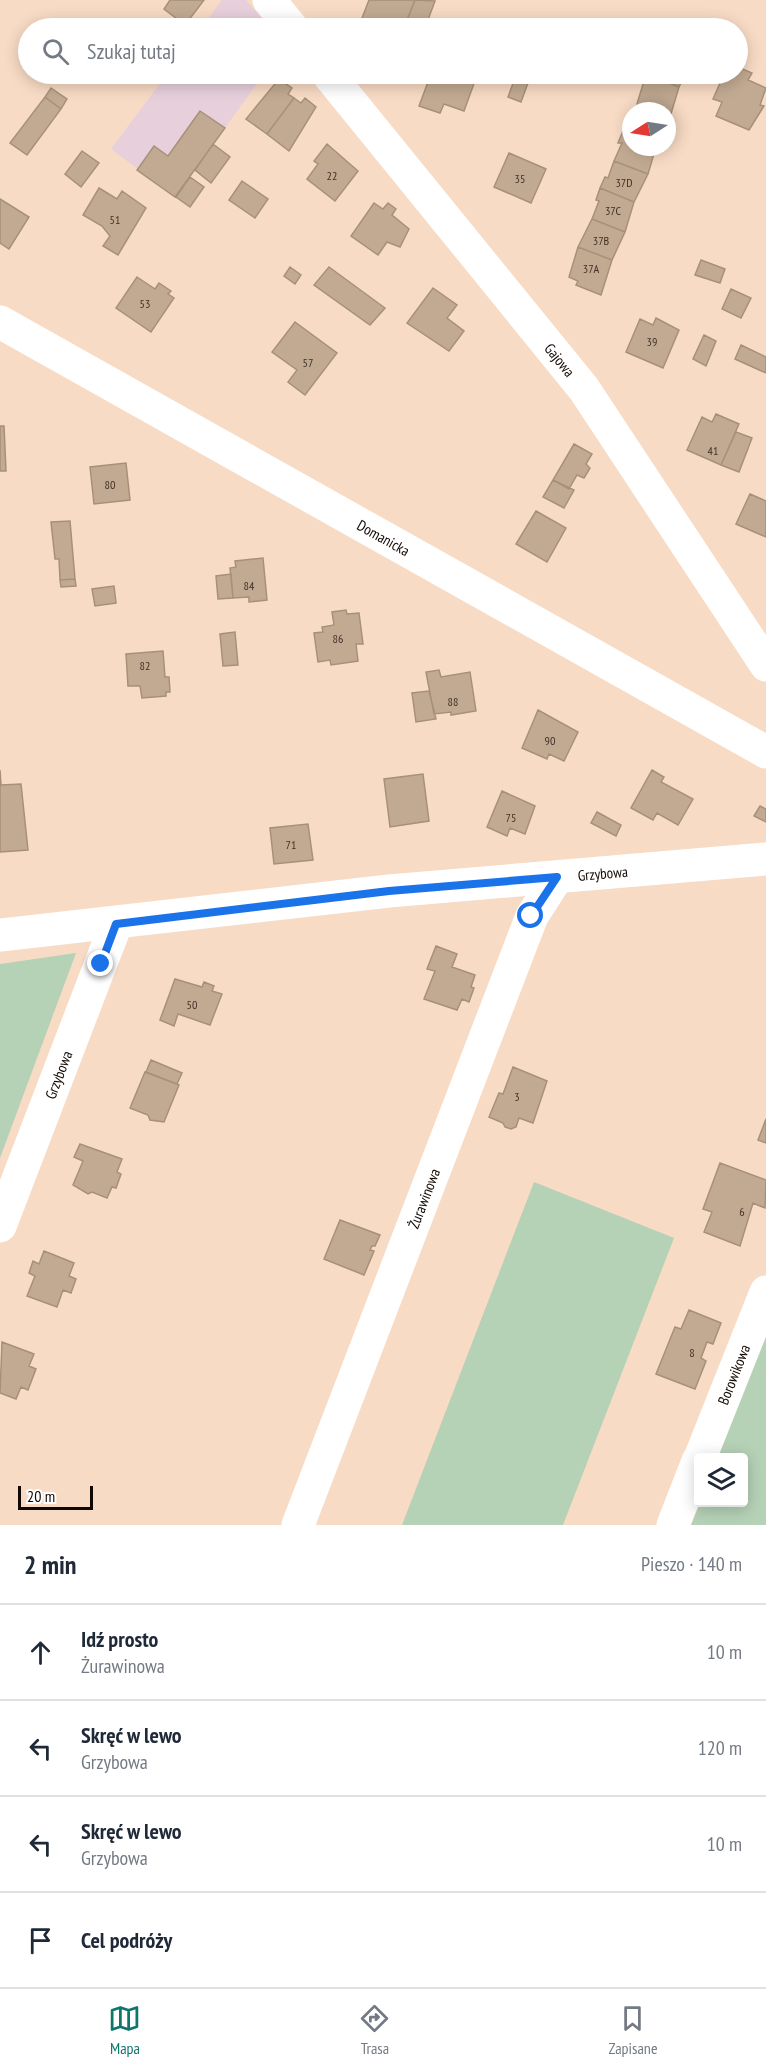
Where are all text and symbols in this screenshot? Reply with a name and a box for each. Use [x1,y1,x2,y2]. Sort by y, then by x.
search box [18,18,748,84]
icon: search [39,35,72,68]
text: Szukaj tutaj [87,37,176,65]
north arrow [622,102,676,156]
house number: 22 [327,168,337,183]
house number: 35 [515,171,525,186]
house number: 37D [615,175,633,190]
house number: 37C [605,203,622,218]
house number: 51 [110,212,120,227]
house number: 37B [593,233,610,248]
house number: 37A [583,261,599,276]
house number: 53 [140,296,150,311]
house number: 39 [647,334,657,349]
street label: Gajowa [541,339,579,380]
house number: 57 [303,355,313,370]
house number: 41 [708,443,718,458]
house number: 80 [105,477,115,492]
street label: Domanicka [354,515,413,560]
house number: 84 [244,578,255,593]
house number: 86 [333,631,343,646]
house number: 82 [140,658,150,673]
house number: 88 [448,694,458,709]
house number: 90 [545,733,555,748]
house number: 75 [506,810,516,825]
house number: 71 [286,837,296,852]
street label: Grzybowa [577,861,629,884]
route start [517,902,543,928]
route end [87,950,113,976]
house number: 50 [187,997,197,1012]
street label: Grzybowa [40,1048,76,1102]
house number: 3 [514,1089,520,1104]
street label: Żurawinowa [403,1165,444,1231]
house number: 6 [739,1204,745,1219]
street label: Borowikowa [713,1342,754,1407]
house number: 8 [689,1345,695,1360]
map controls [694,1453,748,1507]
button: layers [694,1453,748,1507]
scale bar [18,1483,93,1510]
text: 20 m [27,1486,55,1506]
text: 2 min [24,1548,77,1581]
text: Pieszo · 140 m [641,1551,742,1577]
text: Idź prosto [81,1625,158,1653]
icon: ahead [24,1636,57,1669]
text: 10 m [707,1639,742,1665]
text: Żurawinowa [81,1653,165,1679]
text: Skręć w lewo [81,1721,182,1749]
icon: left [24,1732,57,1765]
text: 120 m [698,1735,742,1761]
text: Grzybowa [81,1749,148,1775]
text: Skręć w lewo [81,1817,182,1845]
icon: left [24,1828,57,1861]
text: 10 m [707,1831,742,1857]
text: Grzybowa [81,1845,148,1871]
icon: arrive [24,1924,57,1957]
text: Cel podróży [81,1926,172,1954]
tab: Mapa [108,2002,141,2058]
tab: Trasa [358,2002,391,2058]
tab: Zapisane [608,2002,658,2058]

